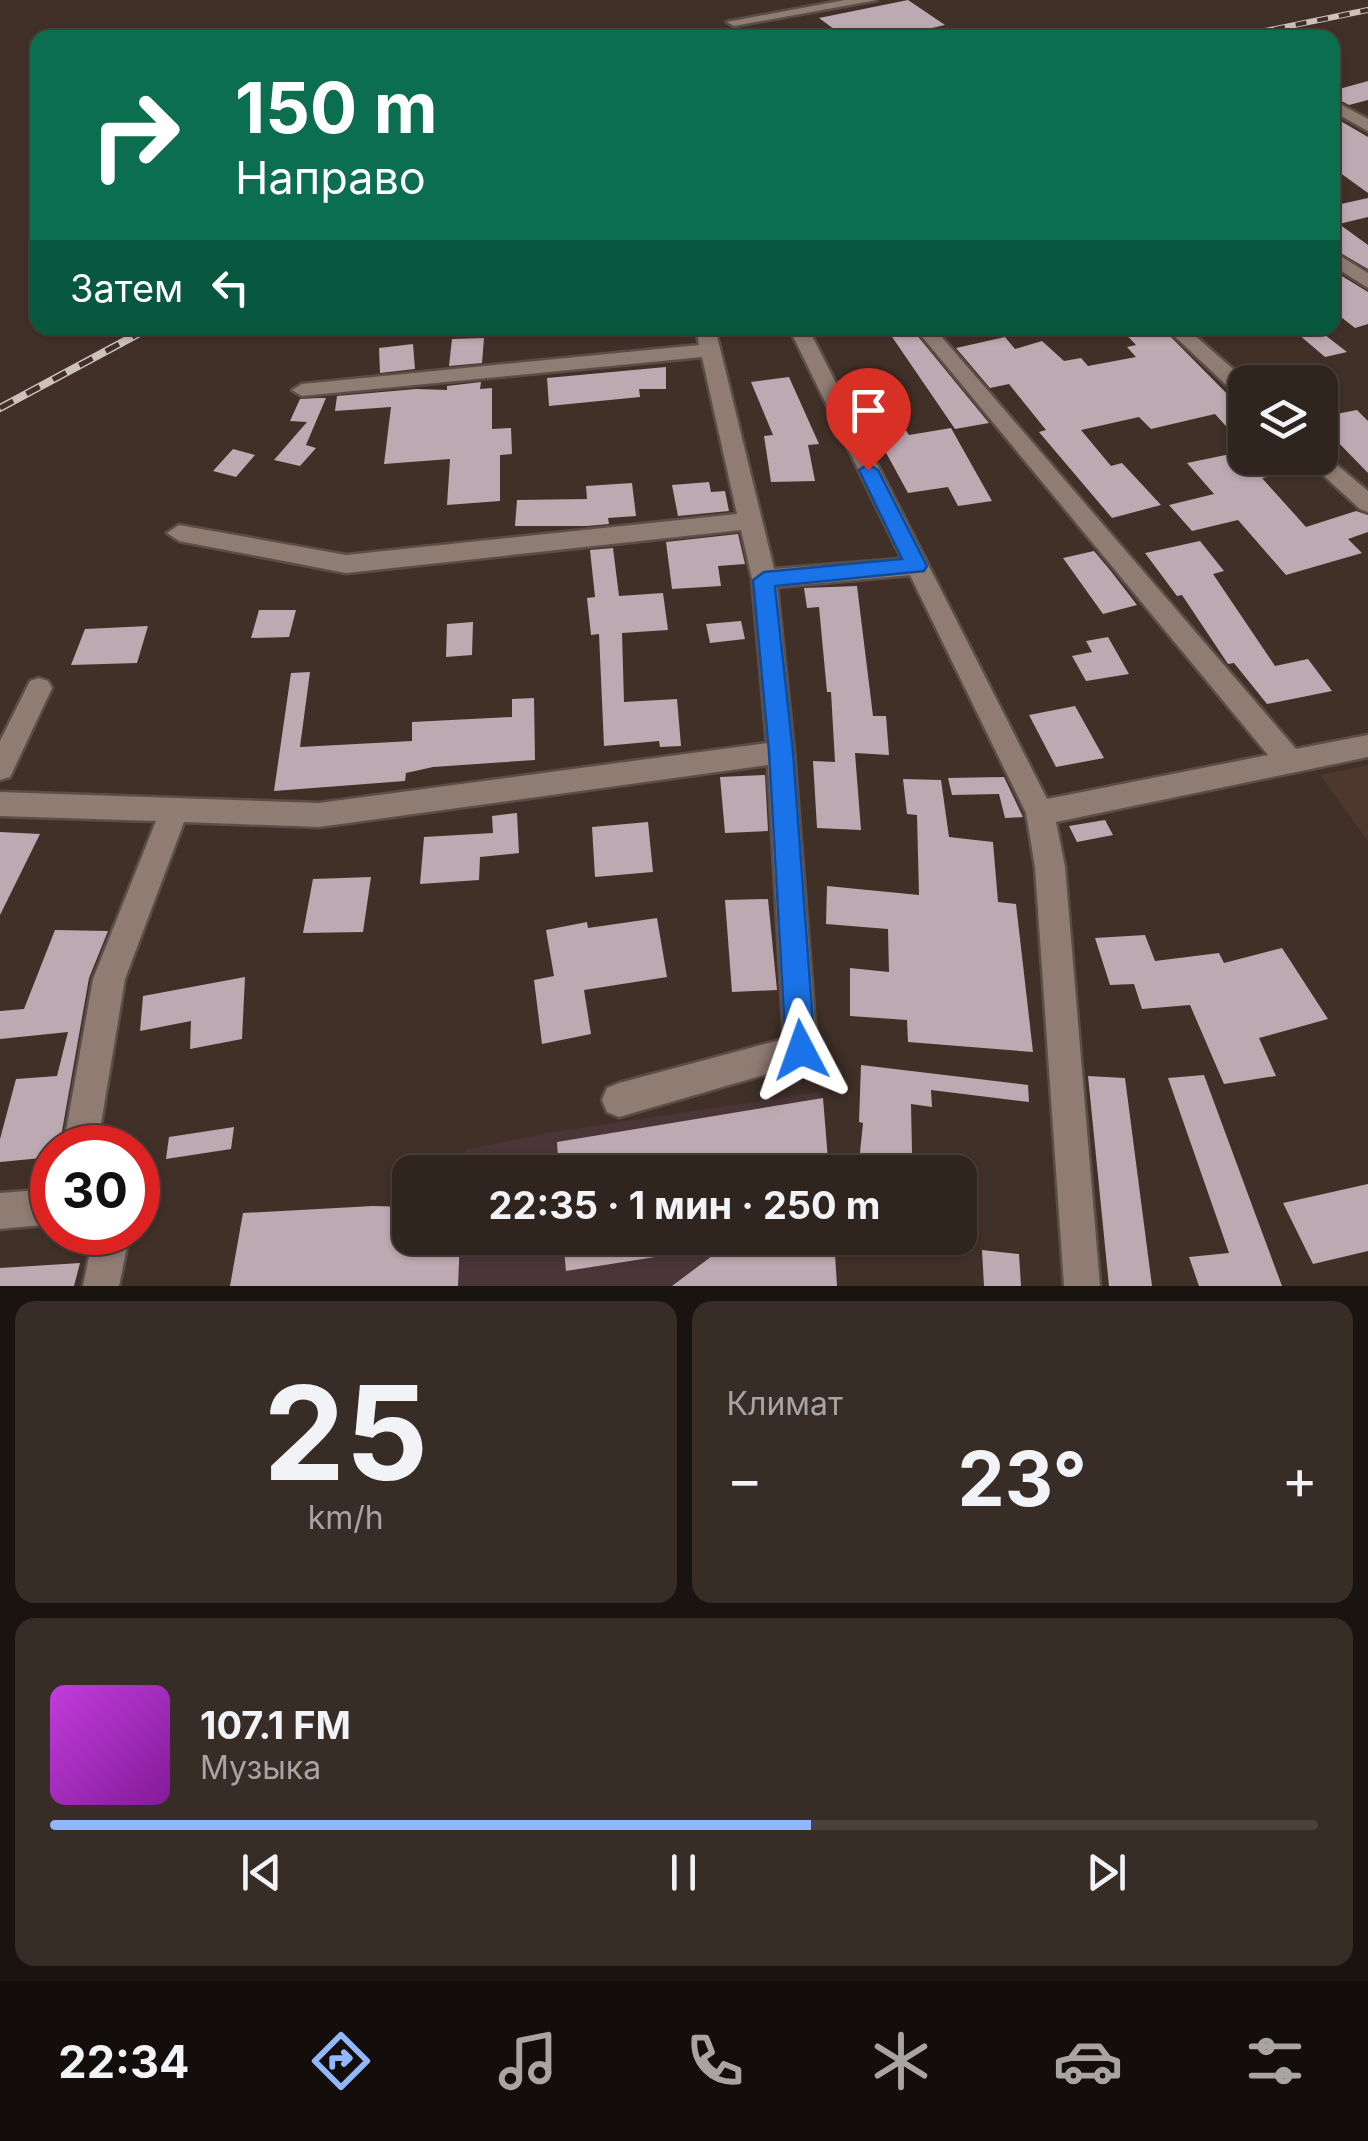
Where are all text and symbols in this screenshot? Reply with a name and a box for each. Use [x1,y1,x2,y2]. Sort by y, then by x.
text: 150 m [235,65,438,150]
icon: right [70,70,200,200]
text: Направо [235,150,426,205]
icon: left [203,260,258,315]
text: Затем [70,265,183,311]
map controls [1228,365,1338,475]
button: layers [1228,365,1338,475]
pin [826,368,911,471]
icon: arrive [841,383,896,438]
position arrow [749,998,853,1102]
speed limit sign: 30 [30,1125,160,1255]
text: 22:35 · 1 мин · 250 m [489,1182,880,1228]
text: 25 [263,1354,428,1511]
text: Климат [727,1384,843,1423]
text: 23° [957,1433,1087,1524]
text: − [727,1446,763,1512]
text: + [1282,1446,1318,1512]
text: km/h [308,1498,384,1537]
text: 107.1 FM [200,1702,351,1748]
text: Музыка [200,1748,321,1787]
icon: previous [234,1845,289,1900]
icon: pause [656,1845,711,1900]
icon: next [1079,1845,1134,1900]
icon: directions [306,2026,376,2096]
icon: music [493,2026,563,2096]
icon: phone [680,2026,750,2096]
icon: climate [866,2026,936,2096]
icon: car [1053,2026,1123,2096]
icon: filters [1240,2026,1310,2096]
text: 22:34 [58,2034,190,2089]

